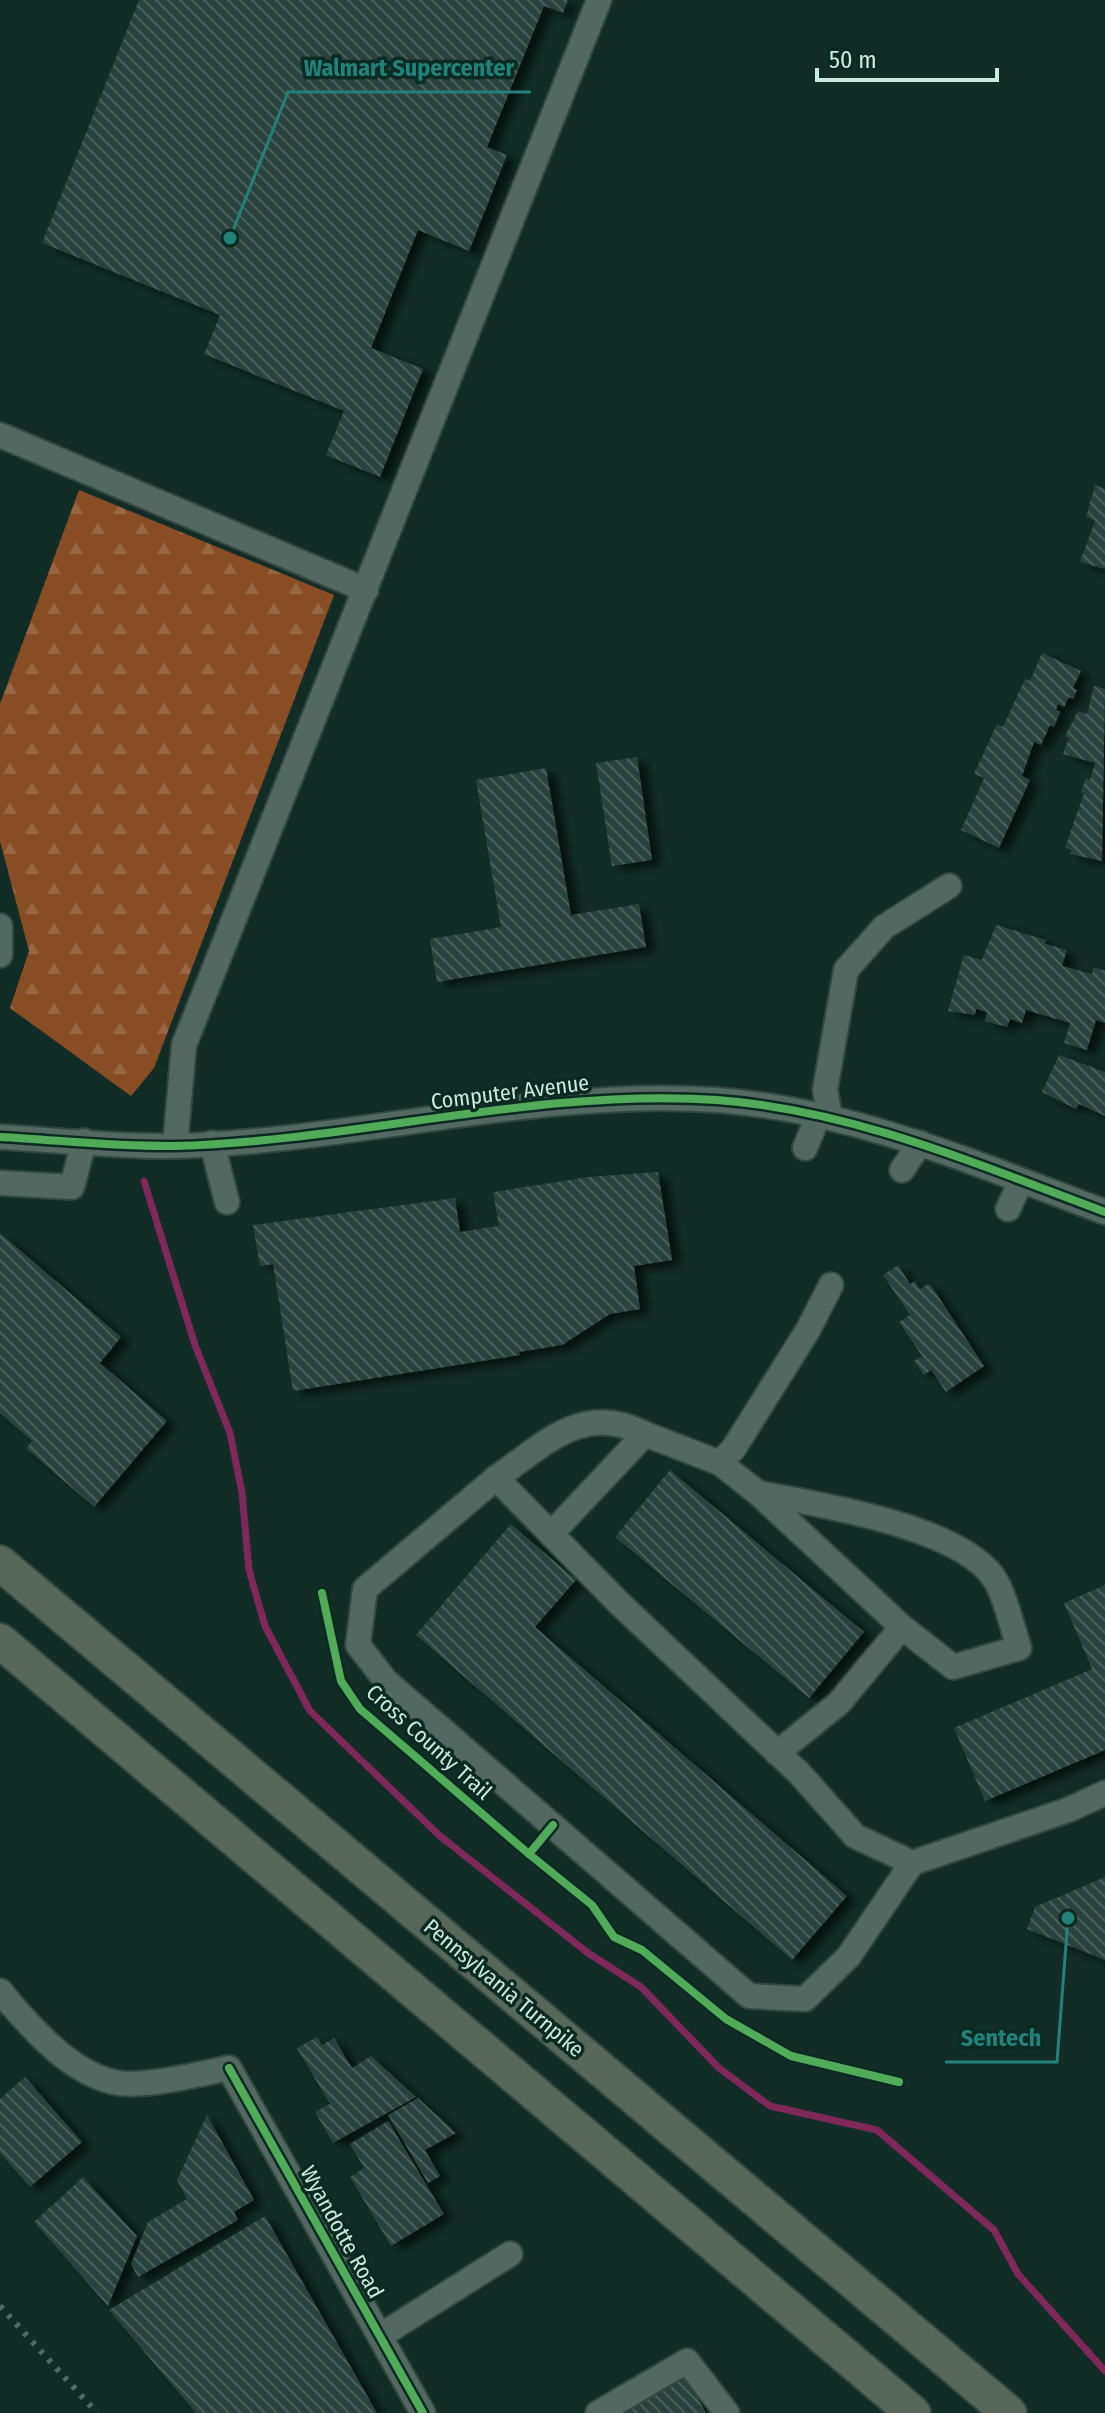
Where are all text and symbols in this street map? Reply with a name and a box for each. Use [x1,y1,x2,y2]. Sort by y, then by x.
scale bar [817,32,997,82]
callout: Walmart Supercenter [288,44,531,92]
text: 50 m [829,46,877,74]
text: Walmart Supercenter [304,54,514,82]
street label: Computer Avenue [429,1069,591,1115]
street label: Cross County Trail [361,1679,497,1805]
street label: Pennsylvania Turnpike [418,1913,590,2063]
callout: Sentech [945,2014,1057,2062]
text: Sentech [961,2024,1041,2052]
street label: Wyandotte Road [294,2161,390,2303]

